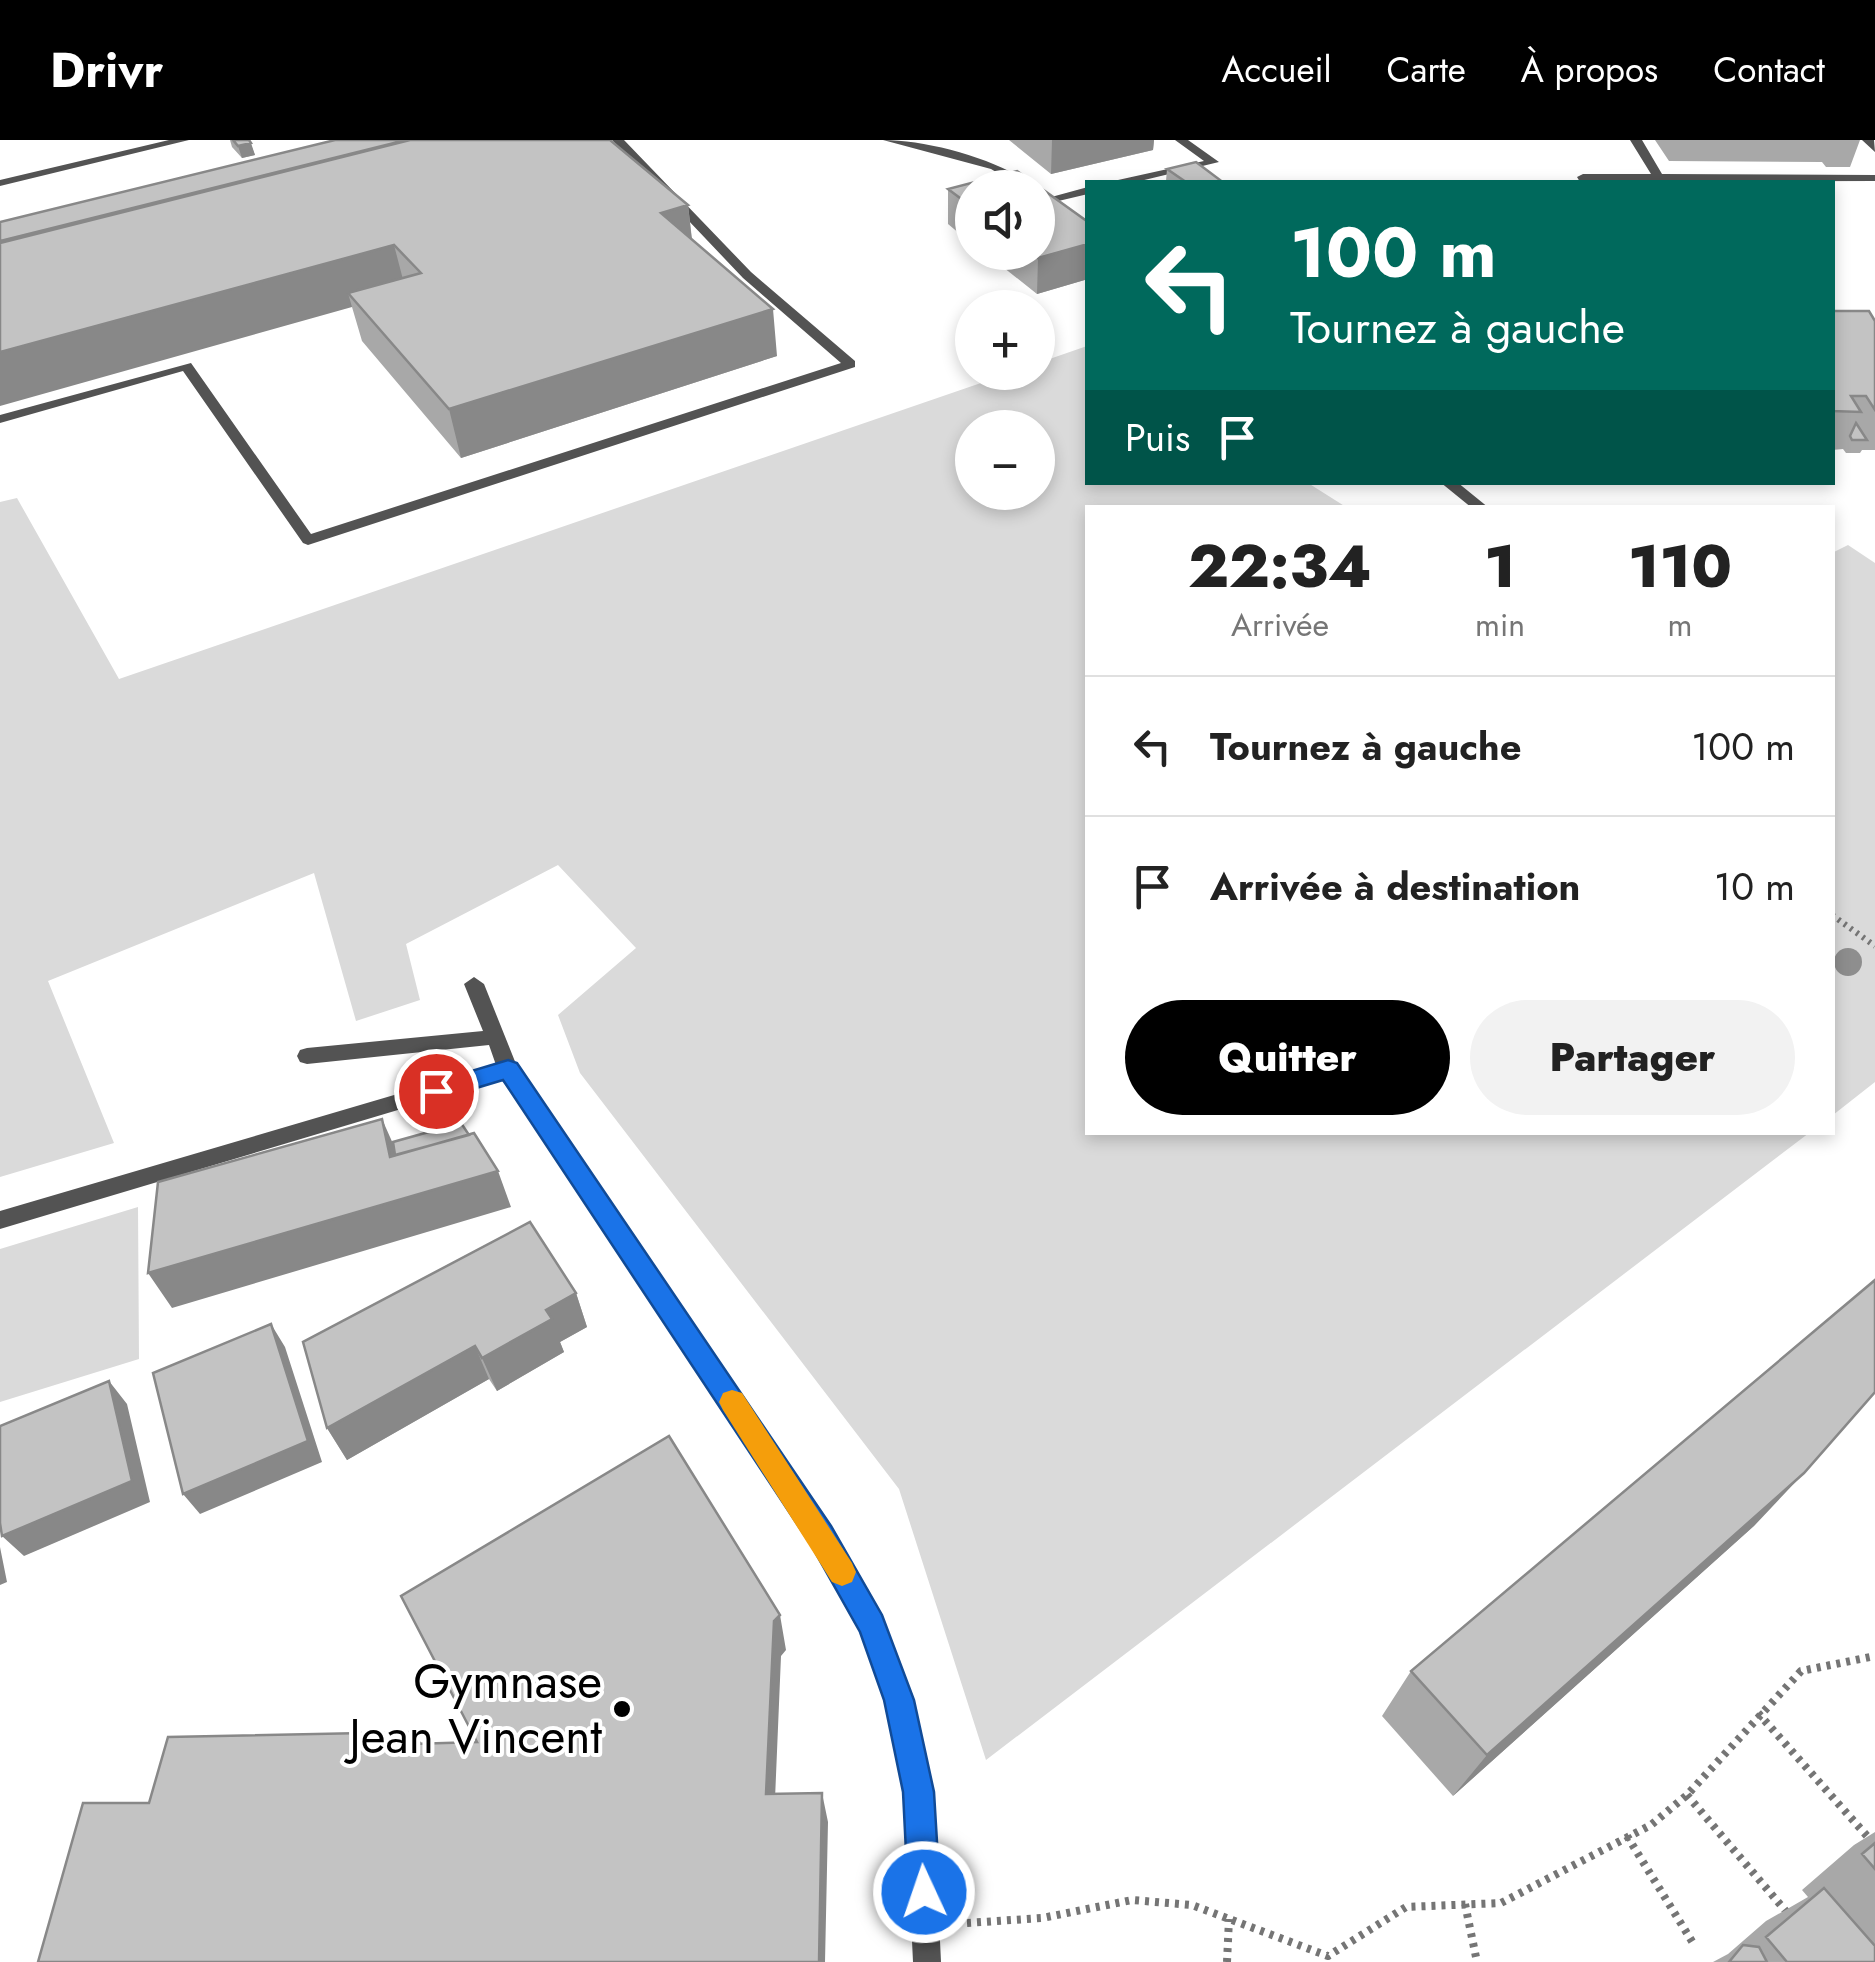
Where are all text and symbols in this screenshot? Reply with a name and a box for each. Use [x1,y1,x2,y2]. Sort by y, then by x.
text: Drivr [50,36,163,105]
text: Accueil [1221,45,1332,95]
text: Carte [1387,45,1466,95]
text: À propos [1521,45,1658,95]
text: Contact [1713,45,1825,95]
map controls [955,170,1055,510]
button: sound [955,170,1055,270]
text: 100 m [1290,202,1497,303]
icon: left [1125,220,1255,350]
button: + [955,290,1055,390]
text: Tournez à gauche [1290,295,1625,360]
button: − [955,410,1055,510]
text: Puis [1125,410,1190,465]
icon: arrive [1210,410,1265,465]
text: 22:34 [1188,523,1372,610]
text: 1 [1484,523,1516,610]
text: 110 [1628,523,1732,610]
text: Arrivée [1231,602,1329,648]
text: min [1475,602,1525,648]
text: m [1668,602,1692,648]
icon: left [1125,719,1180,774]
text: Tournez à gauche [1210,719,1521,774]
text: 100 m [1691,719,1795,774]
icon: arrive [1125,859,1180,914]
text: Arrivée à destination [1210,859,1580,914]
text: 10 m [1714,859,1795,914]
button: Quitter [1125,1000,1450,1115]
button: Partager [1470,1000,1795,1115]
pin [394,1049,479,1134]
icon: arrive [409,1064,464,1119]
place label: Gymnase Jean Vincent [343,1647,602,1771]
marker: Gymnase Jean Vincent [611,1698,633,1720]
position arrow [872,1840,976,1944]

